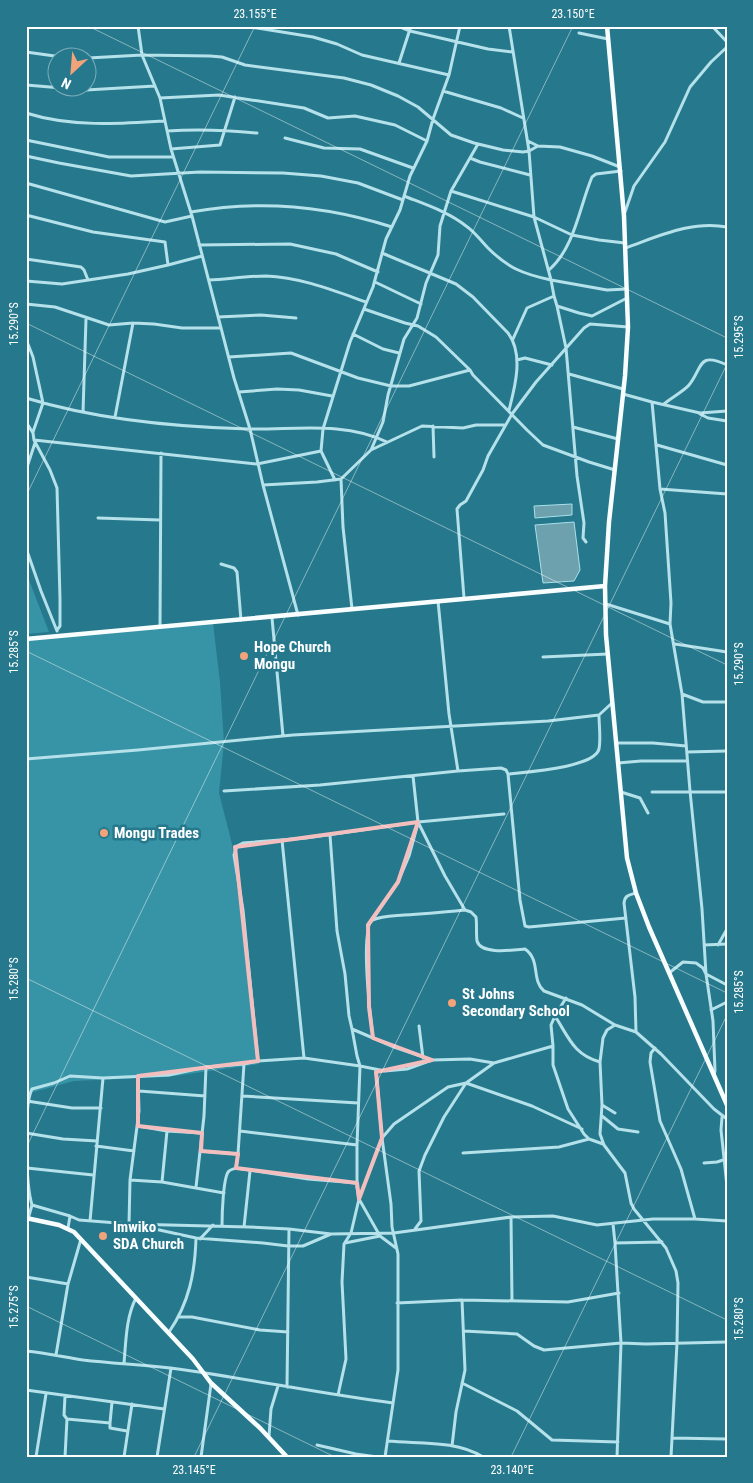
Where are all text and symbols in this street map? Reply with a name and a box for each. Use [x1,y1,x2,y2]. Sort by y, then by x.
text: 23.155°E [233,7,277,21]
text: 23.150°E [551,7,595,21]
north arrow [48,48,98,98]
text: N [59,75,74,93]
text: 15.290°S [7,302,21,346]
text: 15.295°S [732,315,746,359]
text: 15.285°S [7,630,21,674]
place label: Hope Church Mongu [254,638,331,673]
text: 15.290°S [732,642,746,686]
marker: Hope Church Mongu [238,650,250,662]
place label: Mongu Trades [114,824,199,842]
marker: Mongu Trades [98,827,110,839]
text: 15.280°S [7,957,21,1001]
text: 15.285°S [732,970,746,1014]
place label: St Johns Secondary School [462,985,570,1020]
marker: St Johns Secondary School [446,997,458,1009]
place label: Imwiko SDA Church [113,1218,184,1253]
marker: Imwiko SDA Church [97,1230,109,1242]
text: 15.275°S [7,1285,21,1329]
text: 15.280°S [732,1297,746,1341]
text: 23.145°E [172,1463,216,1477]
text: 23.140°E [490,1463,534,1477]

